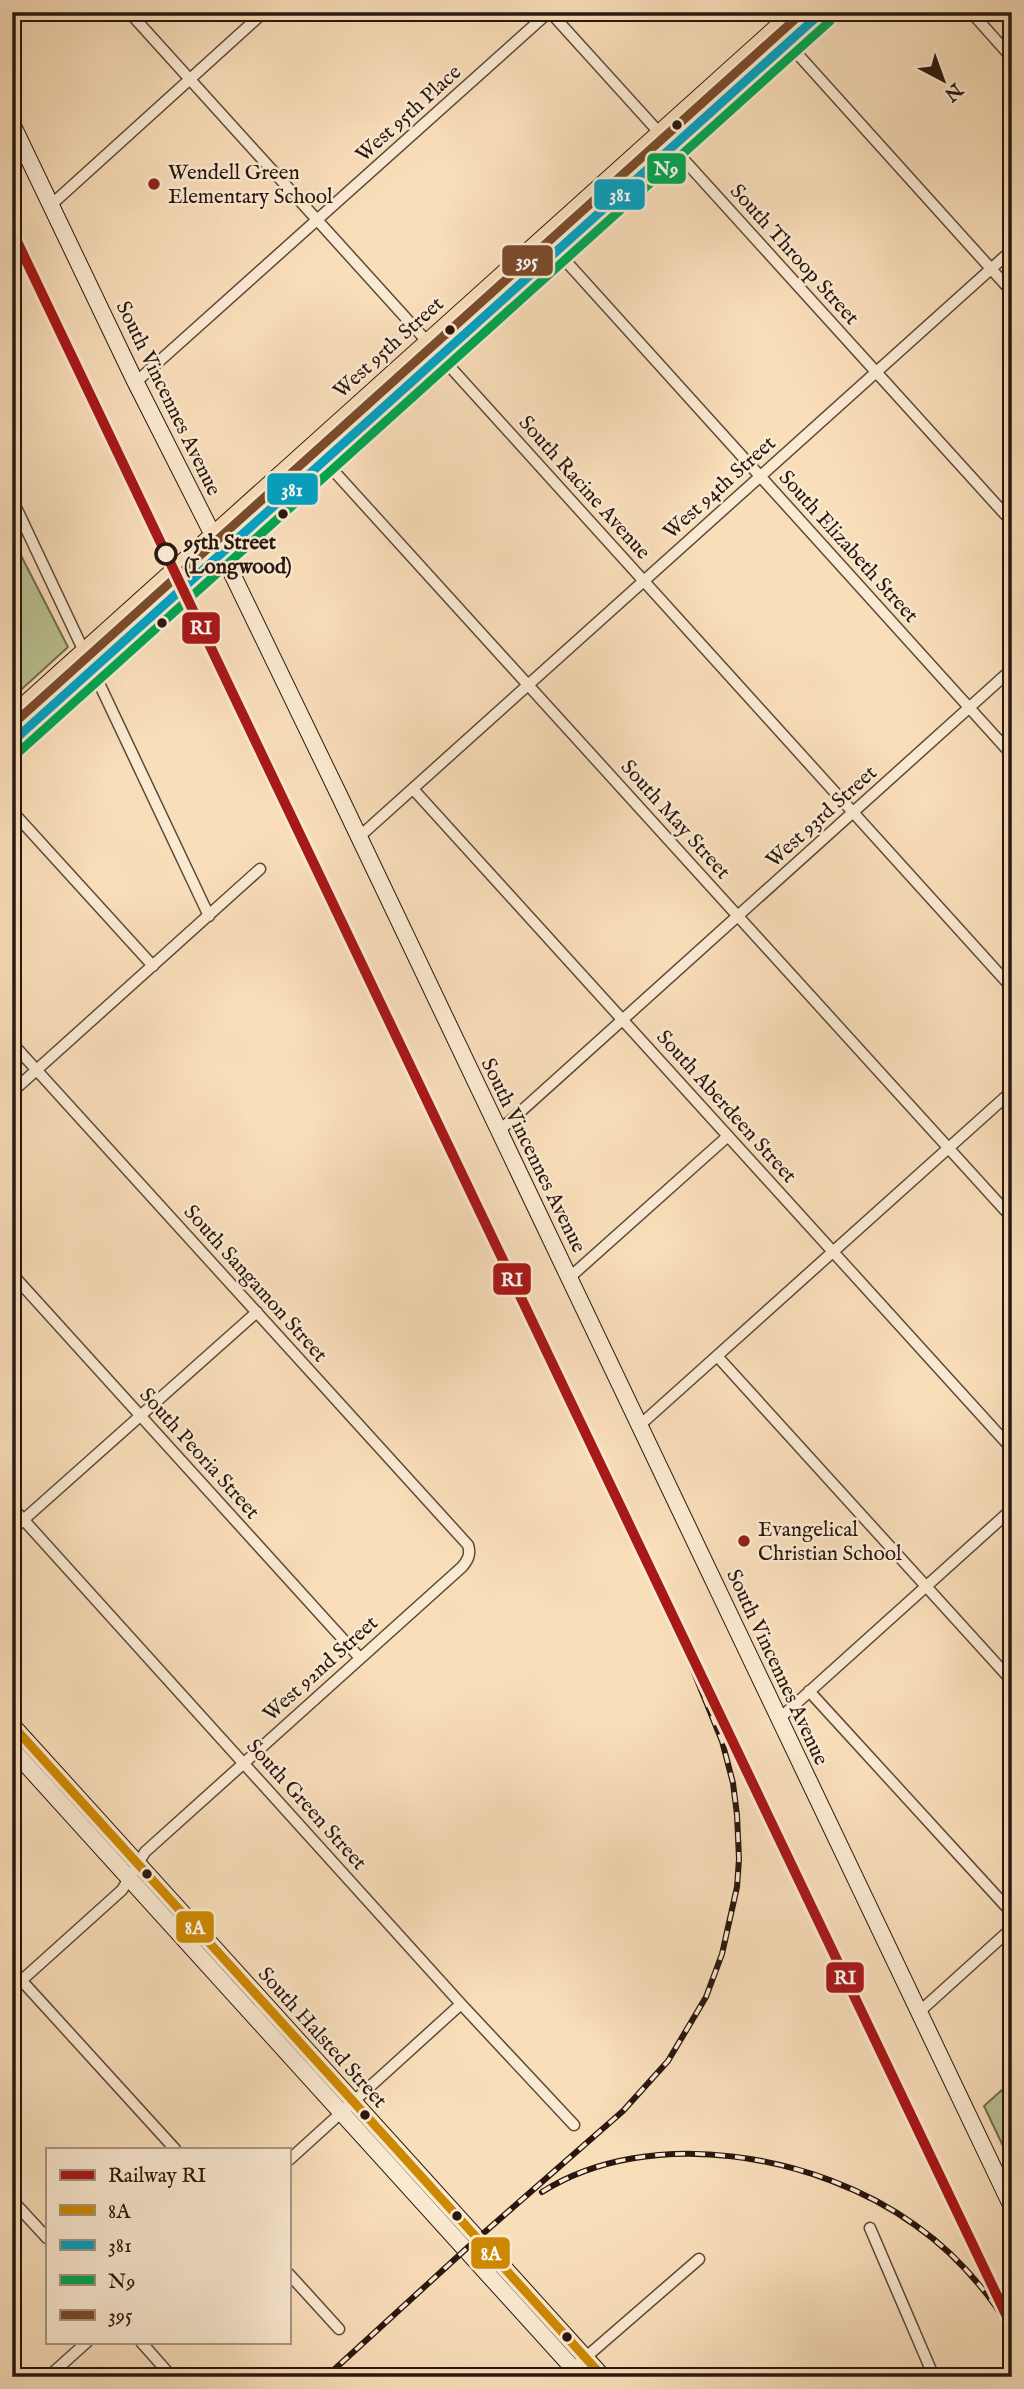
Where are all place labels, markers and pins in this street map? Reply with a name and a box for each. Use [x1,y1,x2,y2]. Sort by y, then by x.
unlabelled marker [670,118,684,132]
place label: Wendell Green Elementary School [168,160,333,211]
marker: Wendell Green Elementary School [146,176,162,192]
unlabelled marker [443,323,457,337]
unlabelled marker [276,507,290,521]
place label: 95th Street (Longwood) [183,530,291,581]
marker: 95th Street (Longwood) [155,543,177,565]
unlabelled marker [155,616,169,630]
place label: Evangelical Christian School [758,1517,902,1568]
marker: Evangelical Christian School [736,1533,752,1549]
unlabelled marker [140,1867,154,1881]
unlabelled marker [358,2108,372,2122]
unlabelled marker [450,2209,464,2223]
unlabelled marker [560,2330,574,2344]

